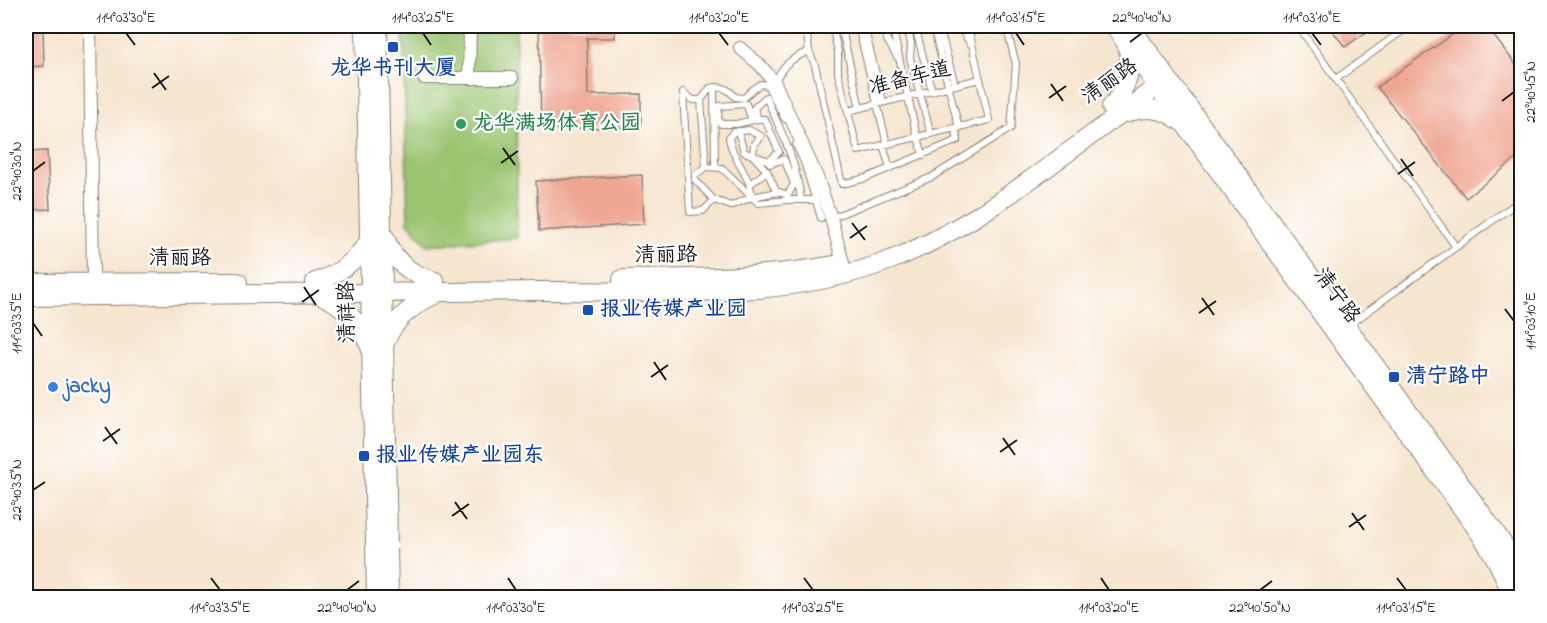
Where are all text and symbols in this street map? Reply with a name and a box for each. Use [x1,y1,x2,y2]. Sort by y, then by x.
text: 114°03'30"E [96,7,156,29]
text: 114°03'25"E [392,7,454,29]
text: 114°03'20"E [689,7,749,29]
text: 114°03'15"E [986,7,1046,29]
text: 22°40'40"N [1112,7,1172,29]
text: 114°03'10"E [1283,7,1341,29]
marker: 龙华书刊大厦 [386,40,400,54]
street label: 清丽路 [1076,52,1144,112]
place label: 龙华书刊大厦 [330,54,456,84]
street label: 准备车道 [866,54,954,104]
text: 22°40'45"N [1520,61,1542,123]
place label: 龙华满场体育公园 [473,109,641,139]
marker: 龙华满场体育公园 [454,117,468,131]
text: 22°40'30"N [6,141,28,201]
street label: 清丽路 [634,240,698,272]
street label: 清丽路 [149,244,212,274]
street label: 清宁路 [1305,262,1367,330]
street label: 清祥路 [332,280,364,344]
text: 114°03'35"E [6,292,28,354]
text: 114°03'10"E [1520,292,1542,350]
place label: 报业传媒产业园 [600,295,747,325]
marker: 报业传媒产业园 [581,303,595,317]
place label: 清宁路中 [1406,362,1490,392]
marker: 清宁路中 [1387,370,1401,384]
place label: jacky [62,372,111,404]
marker: jacky [46,380,60,394]
place label: 报业传媒产业园东 [376,441,544,471]
marker: 报业传媒产业园东 [357,449,371,463]
text: 22°40'35"N [6,459,28,521]
text: 114°03'35"E [189,597,251,619]
text: 22°40'40"N [317,597,377,619]
text: 114°03'30"E [486,597,546,619]
text: 114°03'25"E [782,597,844,619]
text: 114°03'20"E [1079,597,1139,619]
text: 22°40'50"N [1229,597,1291,619]
text: 114°03'15"E [1376,597,1436,619]

